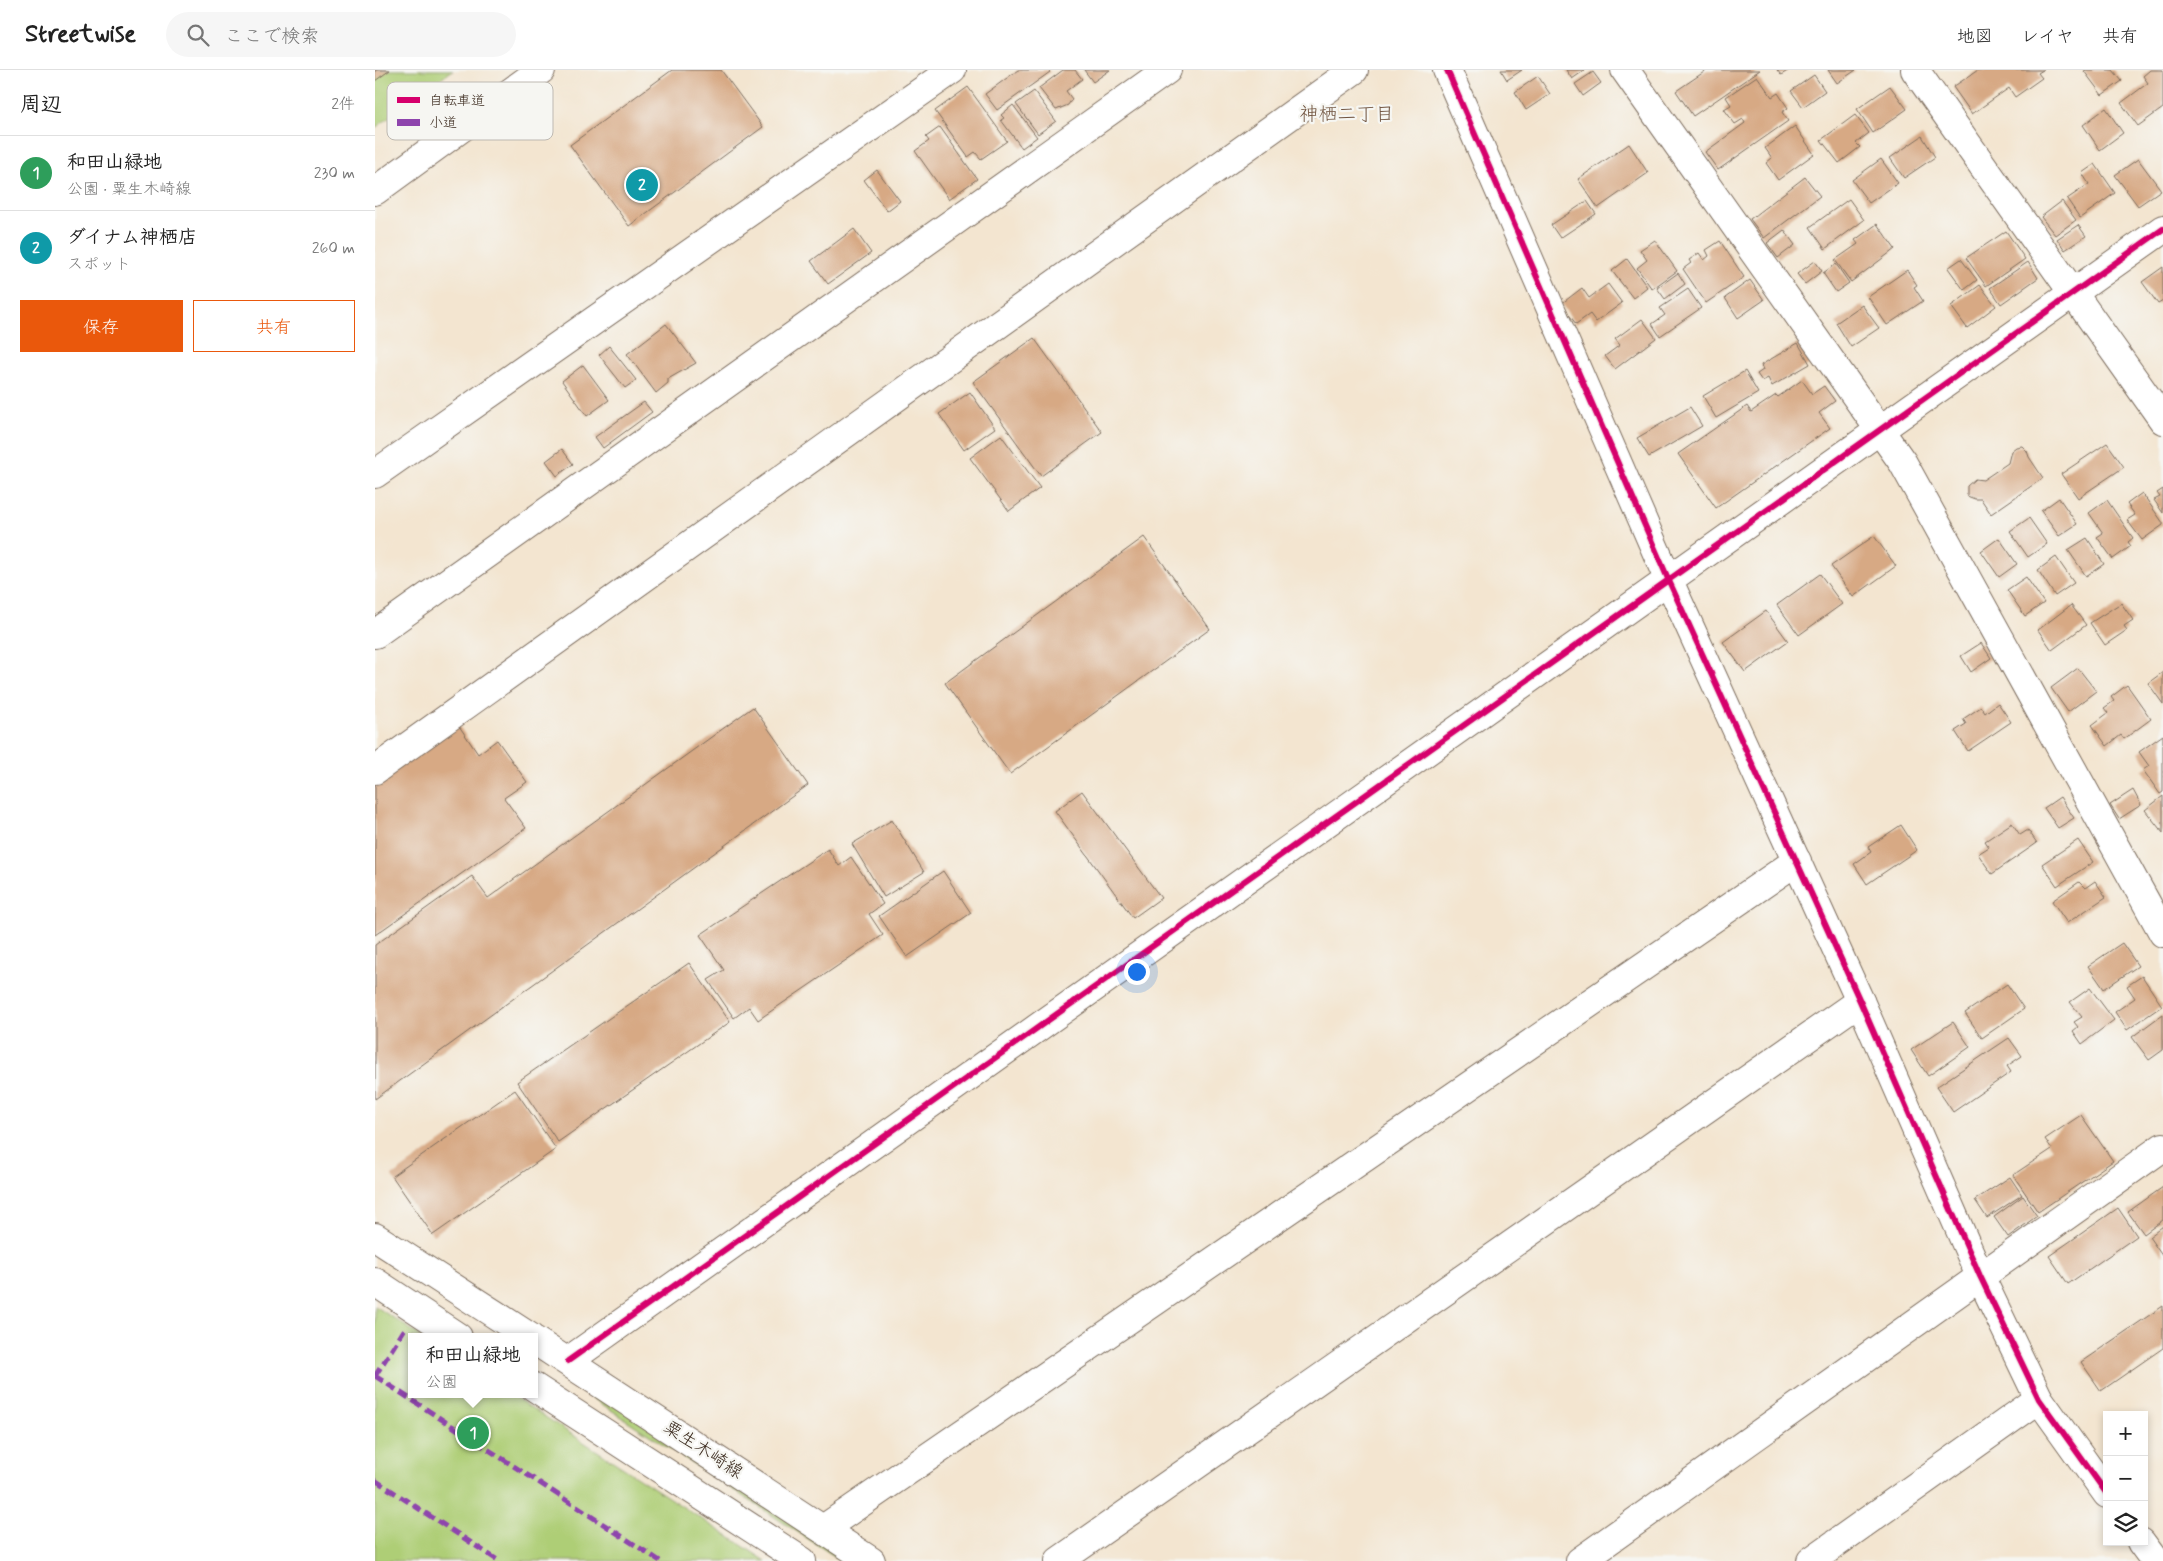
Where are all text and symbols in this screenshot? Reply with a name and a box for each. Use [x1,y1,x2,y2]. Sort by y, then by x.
search box [166,12,516,57]
text: Streetwise [25,19,136,50]
icon: search [184,21,212,49]
text: ここで検索 [224,24,319,49]
text: 地図 [1957,25,1993,49]
text: レイヤ [2021,25,2074,49]
text: 共有 [2102,25,2138,49]
legend [387,82,553,140]
text: 周辺 [20,91,62,119]
text: 自転車道 [429,92,485,110]
text: 2件 [331,94,355,115]
district label: 神栖二丁目 [1299,102,1395,127]
text: 小道 [429,114,457,132]
text: 和田山緑地 [67,150,162,175]
text: 1 [32,163,40,184]
text: 230 m [314,163,355,184]
pin: 2 [626,166,658,204]
text: 公園 · 粟生木崎線 [67,179,191,200]
text: ダイナム神栖店 [67,225,197,250]
text: 2 [32,238,40,259]
text: 260 m [312,238,355,259]
text: スポット [67,254,131,275]
button: 保存 [20,300,183,352]
button: 共有 [193,300,355,352]
your location [1124,959,1150,985]
popup [408,1333,538,1398]
text: 和田山緑地 [425,1343,521,1368]
text: 公園 [425,1372,458,1393]
map controls [2103,1411,2148,1546]
button: + [2103,1411,2148,1456]
pin: 1 [457,1414,489,1452]
street label: 粟生木崎線 [659,1415,747,1485]
button: − [2103,1456,2148,1501]
button: layers [2103,1501,2148,1546]

